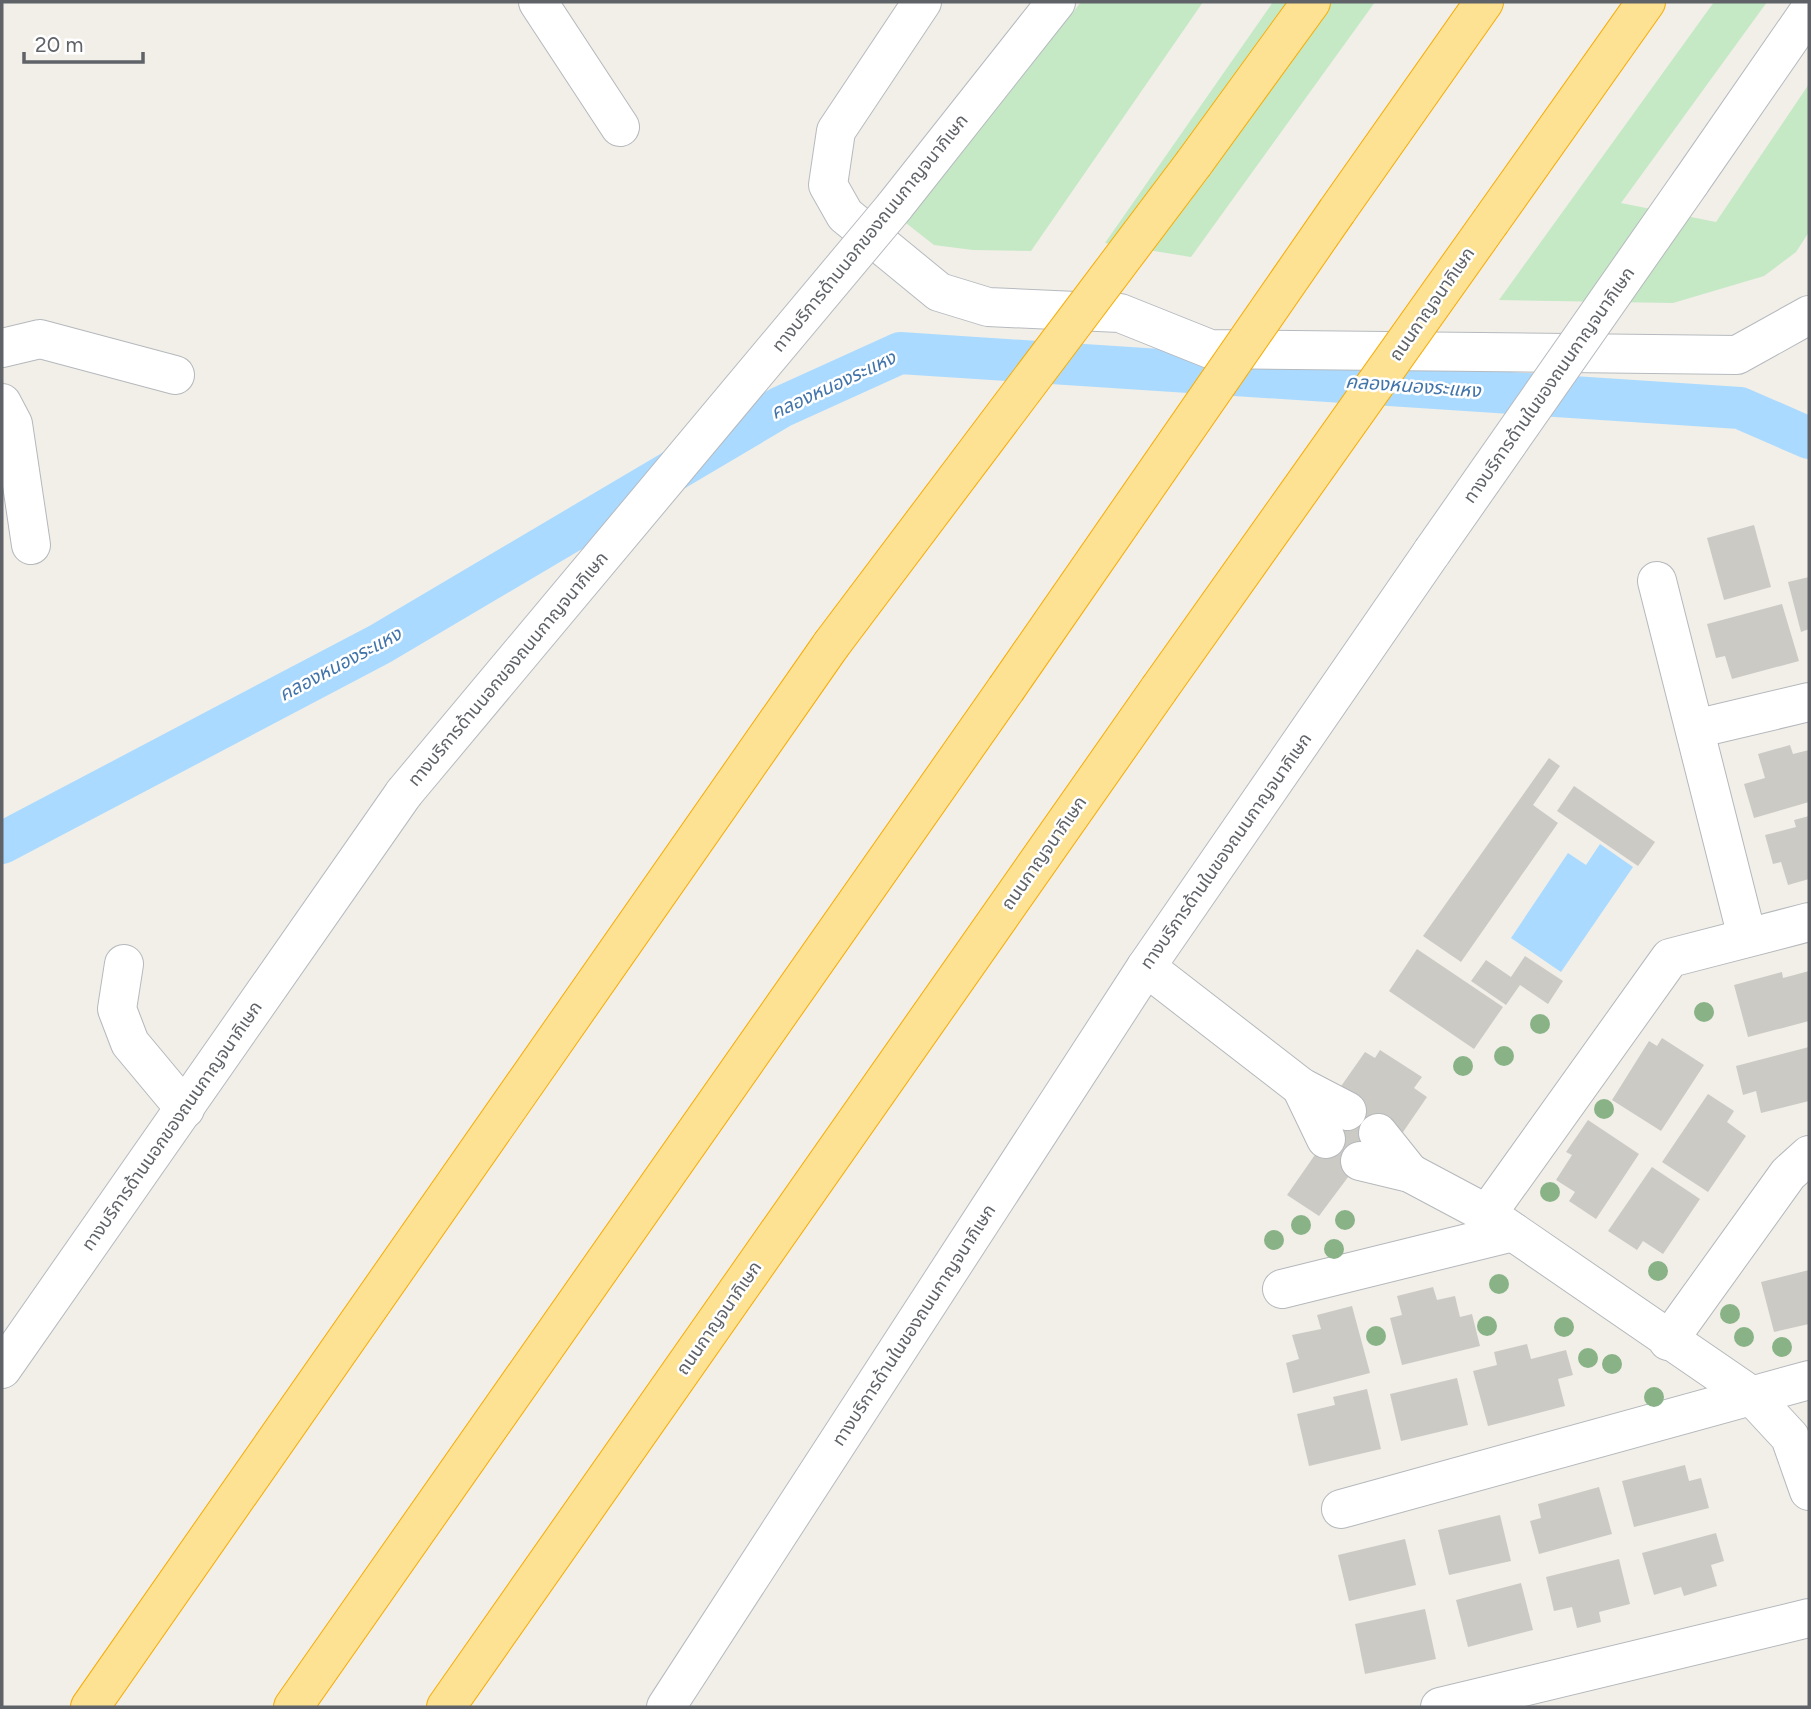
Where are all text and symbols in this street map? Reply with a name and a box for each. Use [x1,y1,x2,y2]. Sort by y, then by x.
scale bar [24,21,144,65]
text: 20 m [35,32,83,57]
street label: ทางบริการด้านนอกของถนนกาญจนาภิเษก [767,110,973,356]
street label: ถนนกาญจนาภิเษก [1385,243,1479,365]
street label: ทางบริการด้านในของถนนกาญจนาภิเษก [1459,263,1639,507]
water label: คลองหนองระแหง [767,346,900,424]
water label: คลองหนองระแหง [1345,370,1482,402]
street label: ทางบริการด้านนอกของถนนกาญจนาภิเษก [403,547,613,791]
water label: คลองหนองระแหง [275,622,406,706]
street label: ทางบริการด้านในของถนนกาญจนาภิเษก [1136,729,1316,973]
street label: ถนนกาญจนาภิเษก [997,792,1091,914]
street label: ทางบริการด้านนอกของถนนกาญจนาภิเษก [77,997,267,1255]
street label: ทางบริการด้านในของถนนกาญจนาภิเษก [828,1200,1000,1450]
street label: ถนนกาญจนาภิเษก [672,1257,766,1379]

